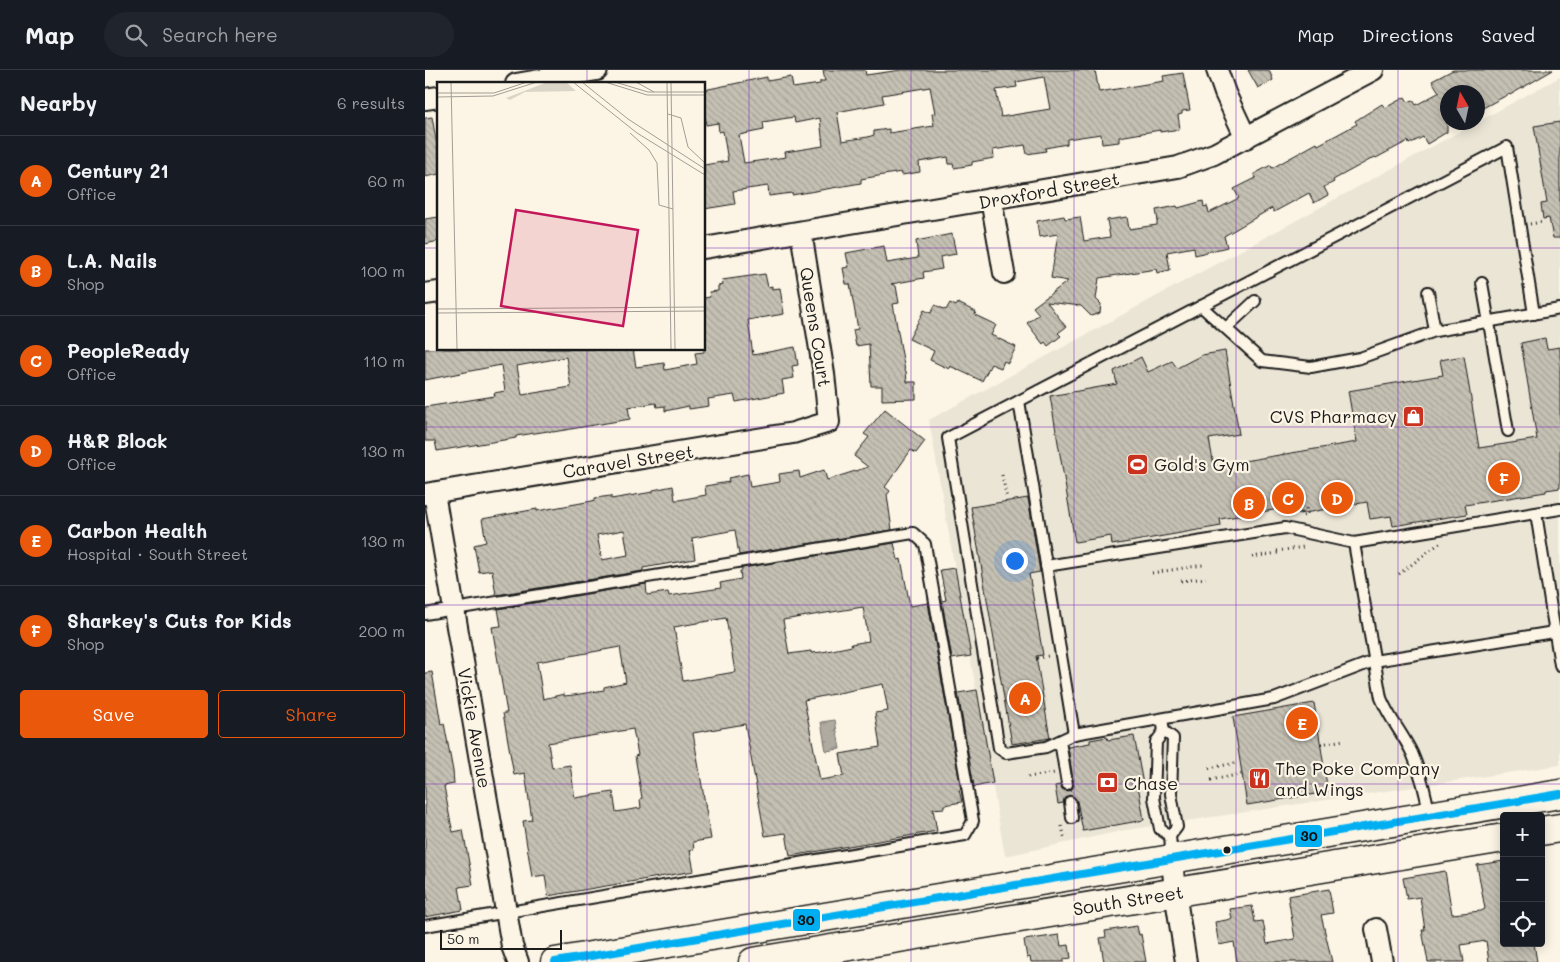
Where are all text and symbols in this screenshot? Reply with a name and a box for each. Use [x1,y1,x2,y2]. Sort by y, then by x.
search box [104,12,454,57]
text: Map [25,19,74,50]
icon: search [122,21,150,49]
text: Search here [162,22,278,47]
text: Map [1297,23,1334,47]
text: Directions [1362,23,1454,47]
text: Saved [1482,23,1535,47]
inset map [437,82,705,350]
north arrow [1440,85,1485,130]
text: Nearby [20,89,97,116]
text: 6 results [337,92,405,113]
text: Century 21 [67,158,169,183]
street label: Droxford Street [977,166,1121,214]
text: A [30,170,42,191]
text: 60 m [368,170,405,191]
text: Office [67,183,116,204]
text: L.A. Nails [67,248,157,273]
text: B [31,260,41,281]
text: 100 m [360,260,405,281]
street label: Queens Court [795,265,837,389]
text: Shop [67,273,104,294]
text: PeopleReady [67,338,190,363]
text: C [30,350,42,371]
text: 110 m [363,350,405,371]
text: Office [67,363,116,384]
place label: CVS Pharmacy [1270,404,1397,428]
shop icon: CVS Pharmacy [1401,404,1425,428]
text: H&R Block [67,428,168,453]
street label: Caravel Street [561,439,695,483]
text: D [30,440,42,461]
text: 130 m [361,440,405,461]
sports icon: Gold's Gym [1126,452,1150,476]
place label: Gold's Gym [1154,452,1250,476]
text: Office [67,453,116,474]
pin: F [1488,459,1520,497]
pin: C [1272,479,1304,517]
pin: D [1321,479,1353,517]
pin: B [1233,484,1265,522]
text: Carbon Health [67,518,207,543]
text: E [31,530,41,551]
text: 130 m [361,530,405,551]
text: Hospital · South Street [67,543,248,564]
your location [1002,548,1028,574]
text: Sharkey's Cuts for Kids [67,608,292,633]
text: F [31,620,41,641]
text: 200 m [358,620,405,641]
text: Shop [67,633,104,654]
street label: Vickie Avenue [453,666,497,790]
pin: A [1009,679,1041,717]
button: Save [20,690,208,738]
button: Share [218,690,405,738]
pin: E [1286,704,1318,742]
place label: The Poke Company and Wings [1275,756,1440,801]
restaurant icon: The Poke Company and Wings [1247,766,1271,790]
bank icon: Chase [1096,771,1120,795]
place label: Chase [1124,771,1178,795]
map controls [1500,812,1545,947]
button: + [1500,812,1545,857]
line badge: 30 [1294,824,1323,848]
text: 30 [1300,826,1318,845]
unlabelled marker [1222,845,1232,855]
button: − [1500,857,1545,902]
street label: South Street [1071,879,1185,921]
button: locate [1500,902,1545,947]
line badge: 30 [792,908,821,932]
text: 30 [797,910,815,929]
scale bar [440,927,563,950]
text: 50 m [447,929,479,948]

